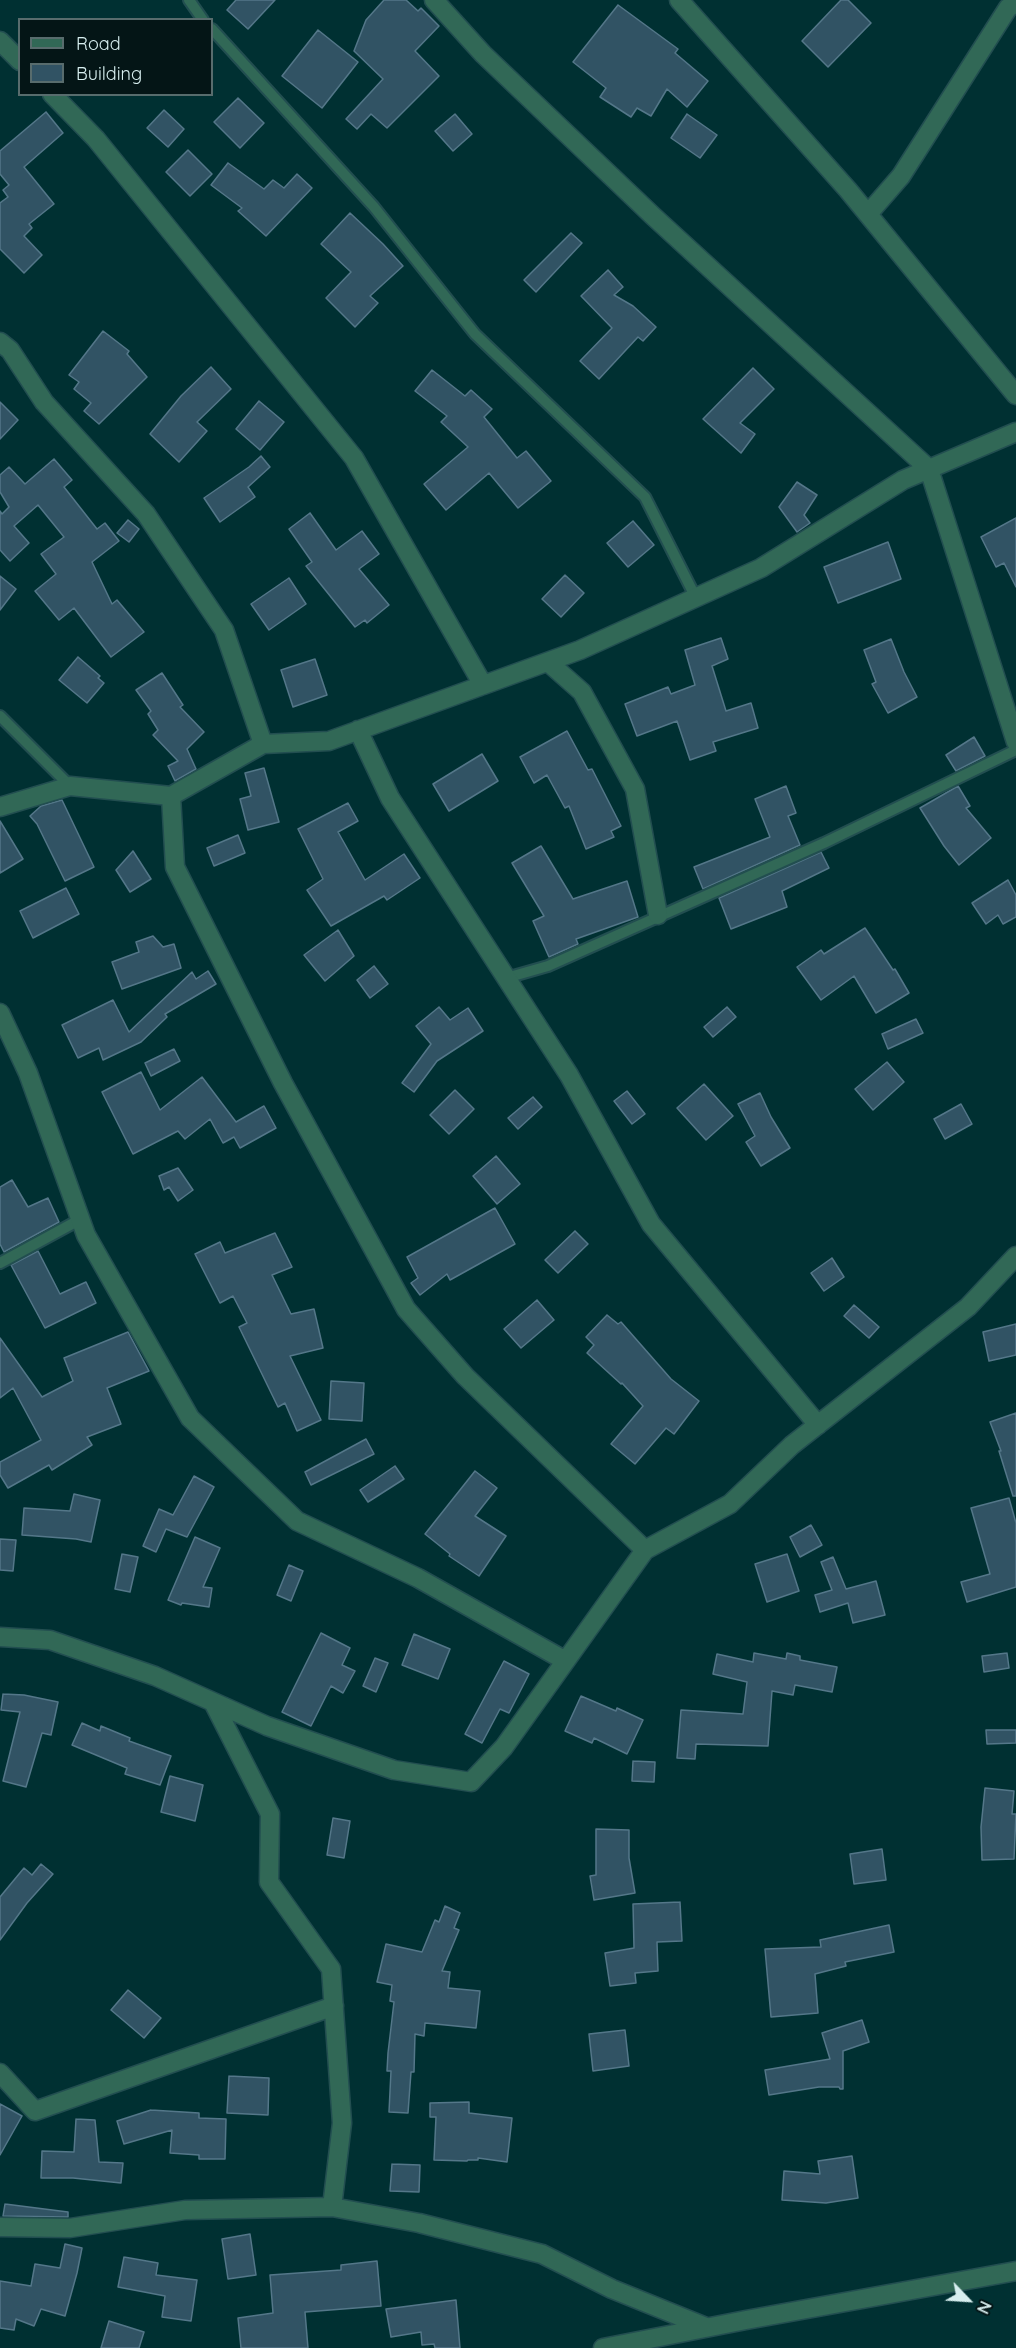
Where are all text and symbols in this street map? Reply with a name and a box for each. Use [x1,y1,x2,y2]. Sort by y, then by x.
legend [18,18,213,96]
text: Road [76,32,121,55]
text: Building [76,62,142,85]
north arrow [938,2270,998,2330]
text: N [973,2298,996,2317]

